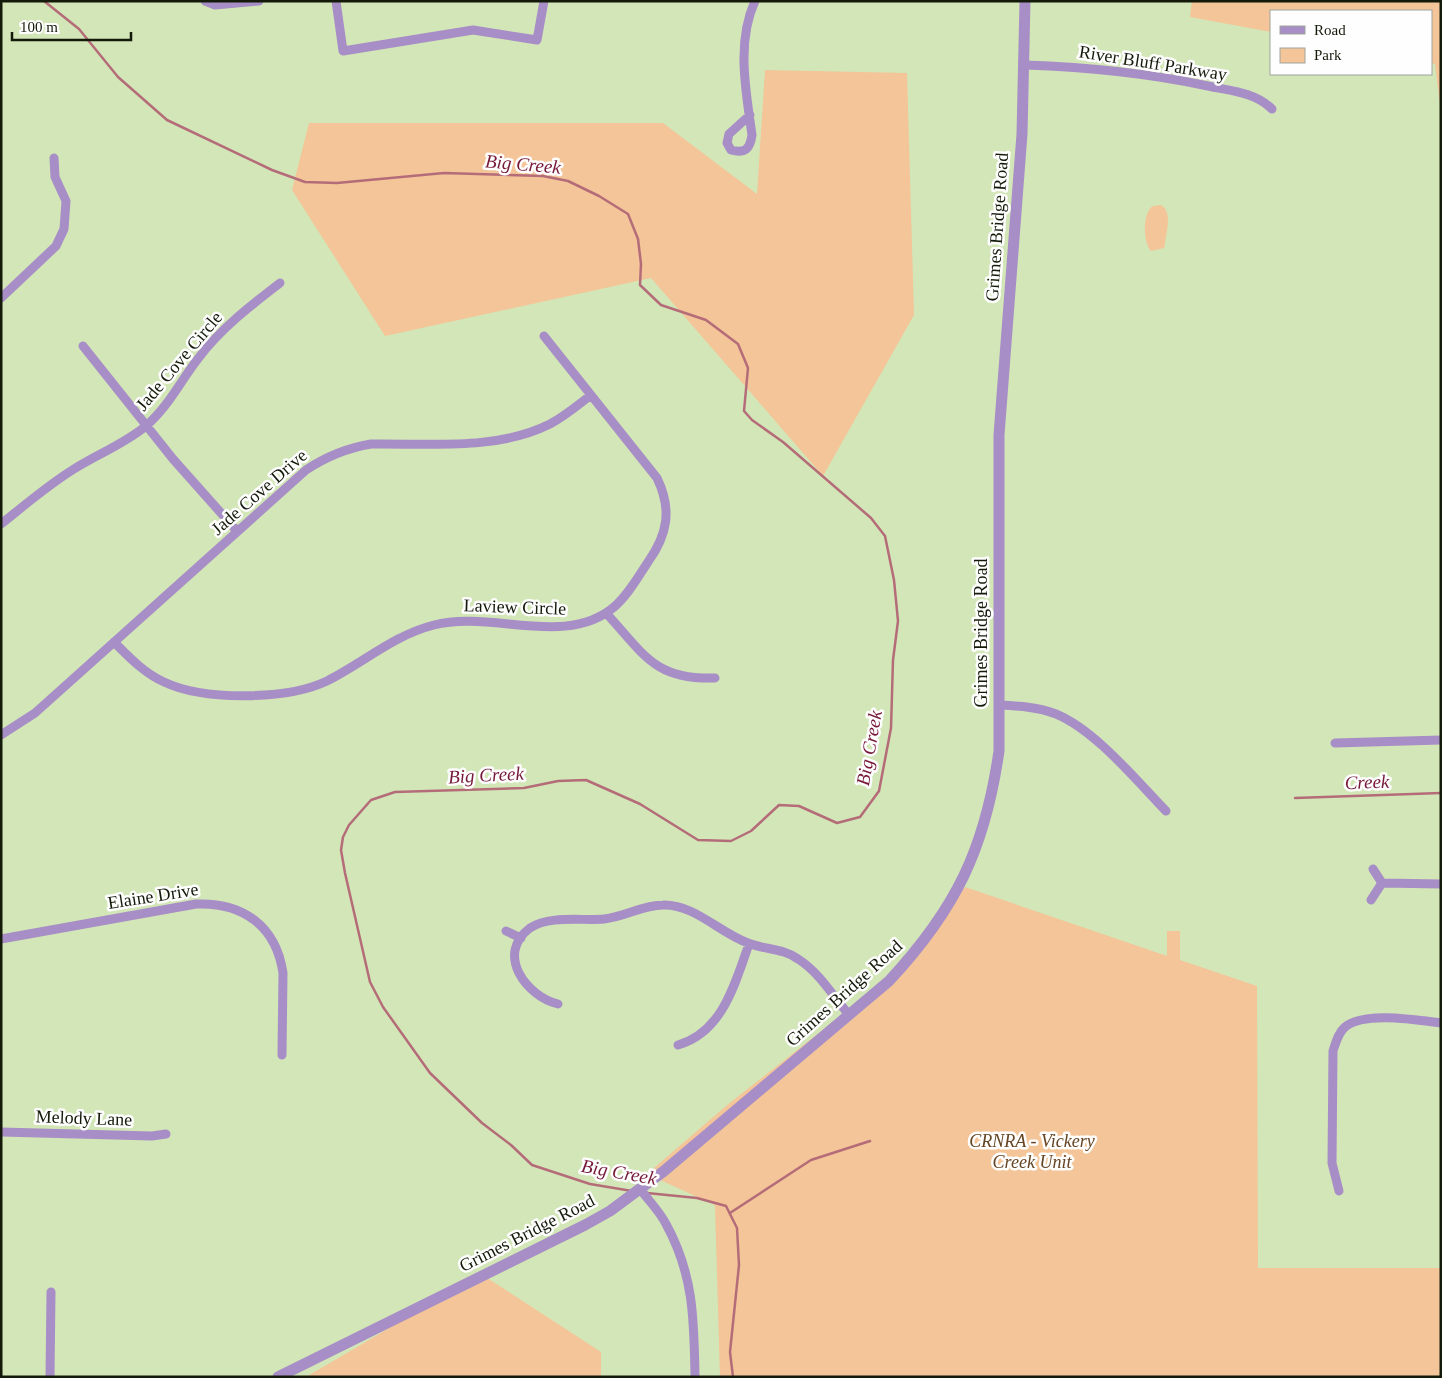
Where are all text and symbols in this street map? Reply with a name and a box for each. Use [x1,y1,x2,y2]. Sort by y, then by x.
scale bar [12,10,131,42]
legend [1270,10,1432,75]
text: 100 m [20,19,58,35]
text: Road [1314,22,1346,38]
street label: River Bluff Parkway [1078,41,1228,85]
text: Park [1314,47,1342,63]
water label: Big Creek [484,150,562,178]
street label: Grimes Bridge Road [982,152,1012,302]
street label: Jade Cove Circle [132,307,226,415]
street label: Jade Cove Drive [207,445,311,539]
street label: Grimes Bridge Road [971,559,991,707]
street label: Laview Circle [463,595,567,619]
water label: Big Creek [852,708,886,787]
water label: Big Creek [448,763,525,787]
water label: Creek [1344,771,1390,793]
street label: Elaine Drive [106,879,200,913]
street label: Grimes Bridge Road [782,936,906,1050]
street label: Melody Lane [35,1106,133,1130]
park label: CRNRA - Vickery Creek Unit [969,1131,1095,1172]
water label: Big Creek [580,1155,659,1189]
street label: Grimes Bridge Road [456,1190,598,1276]

